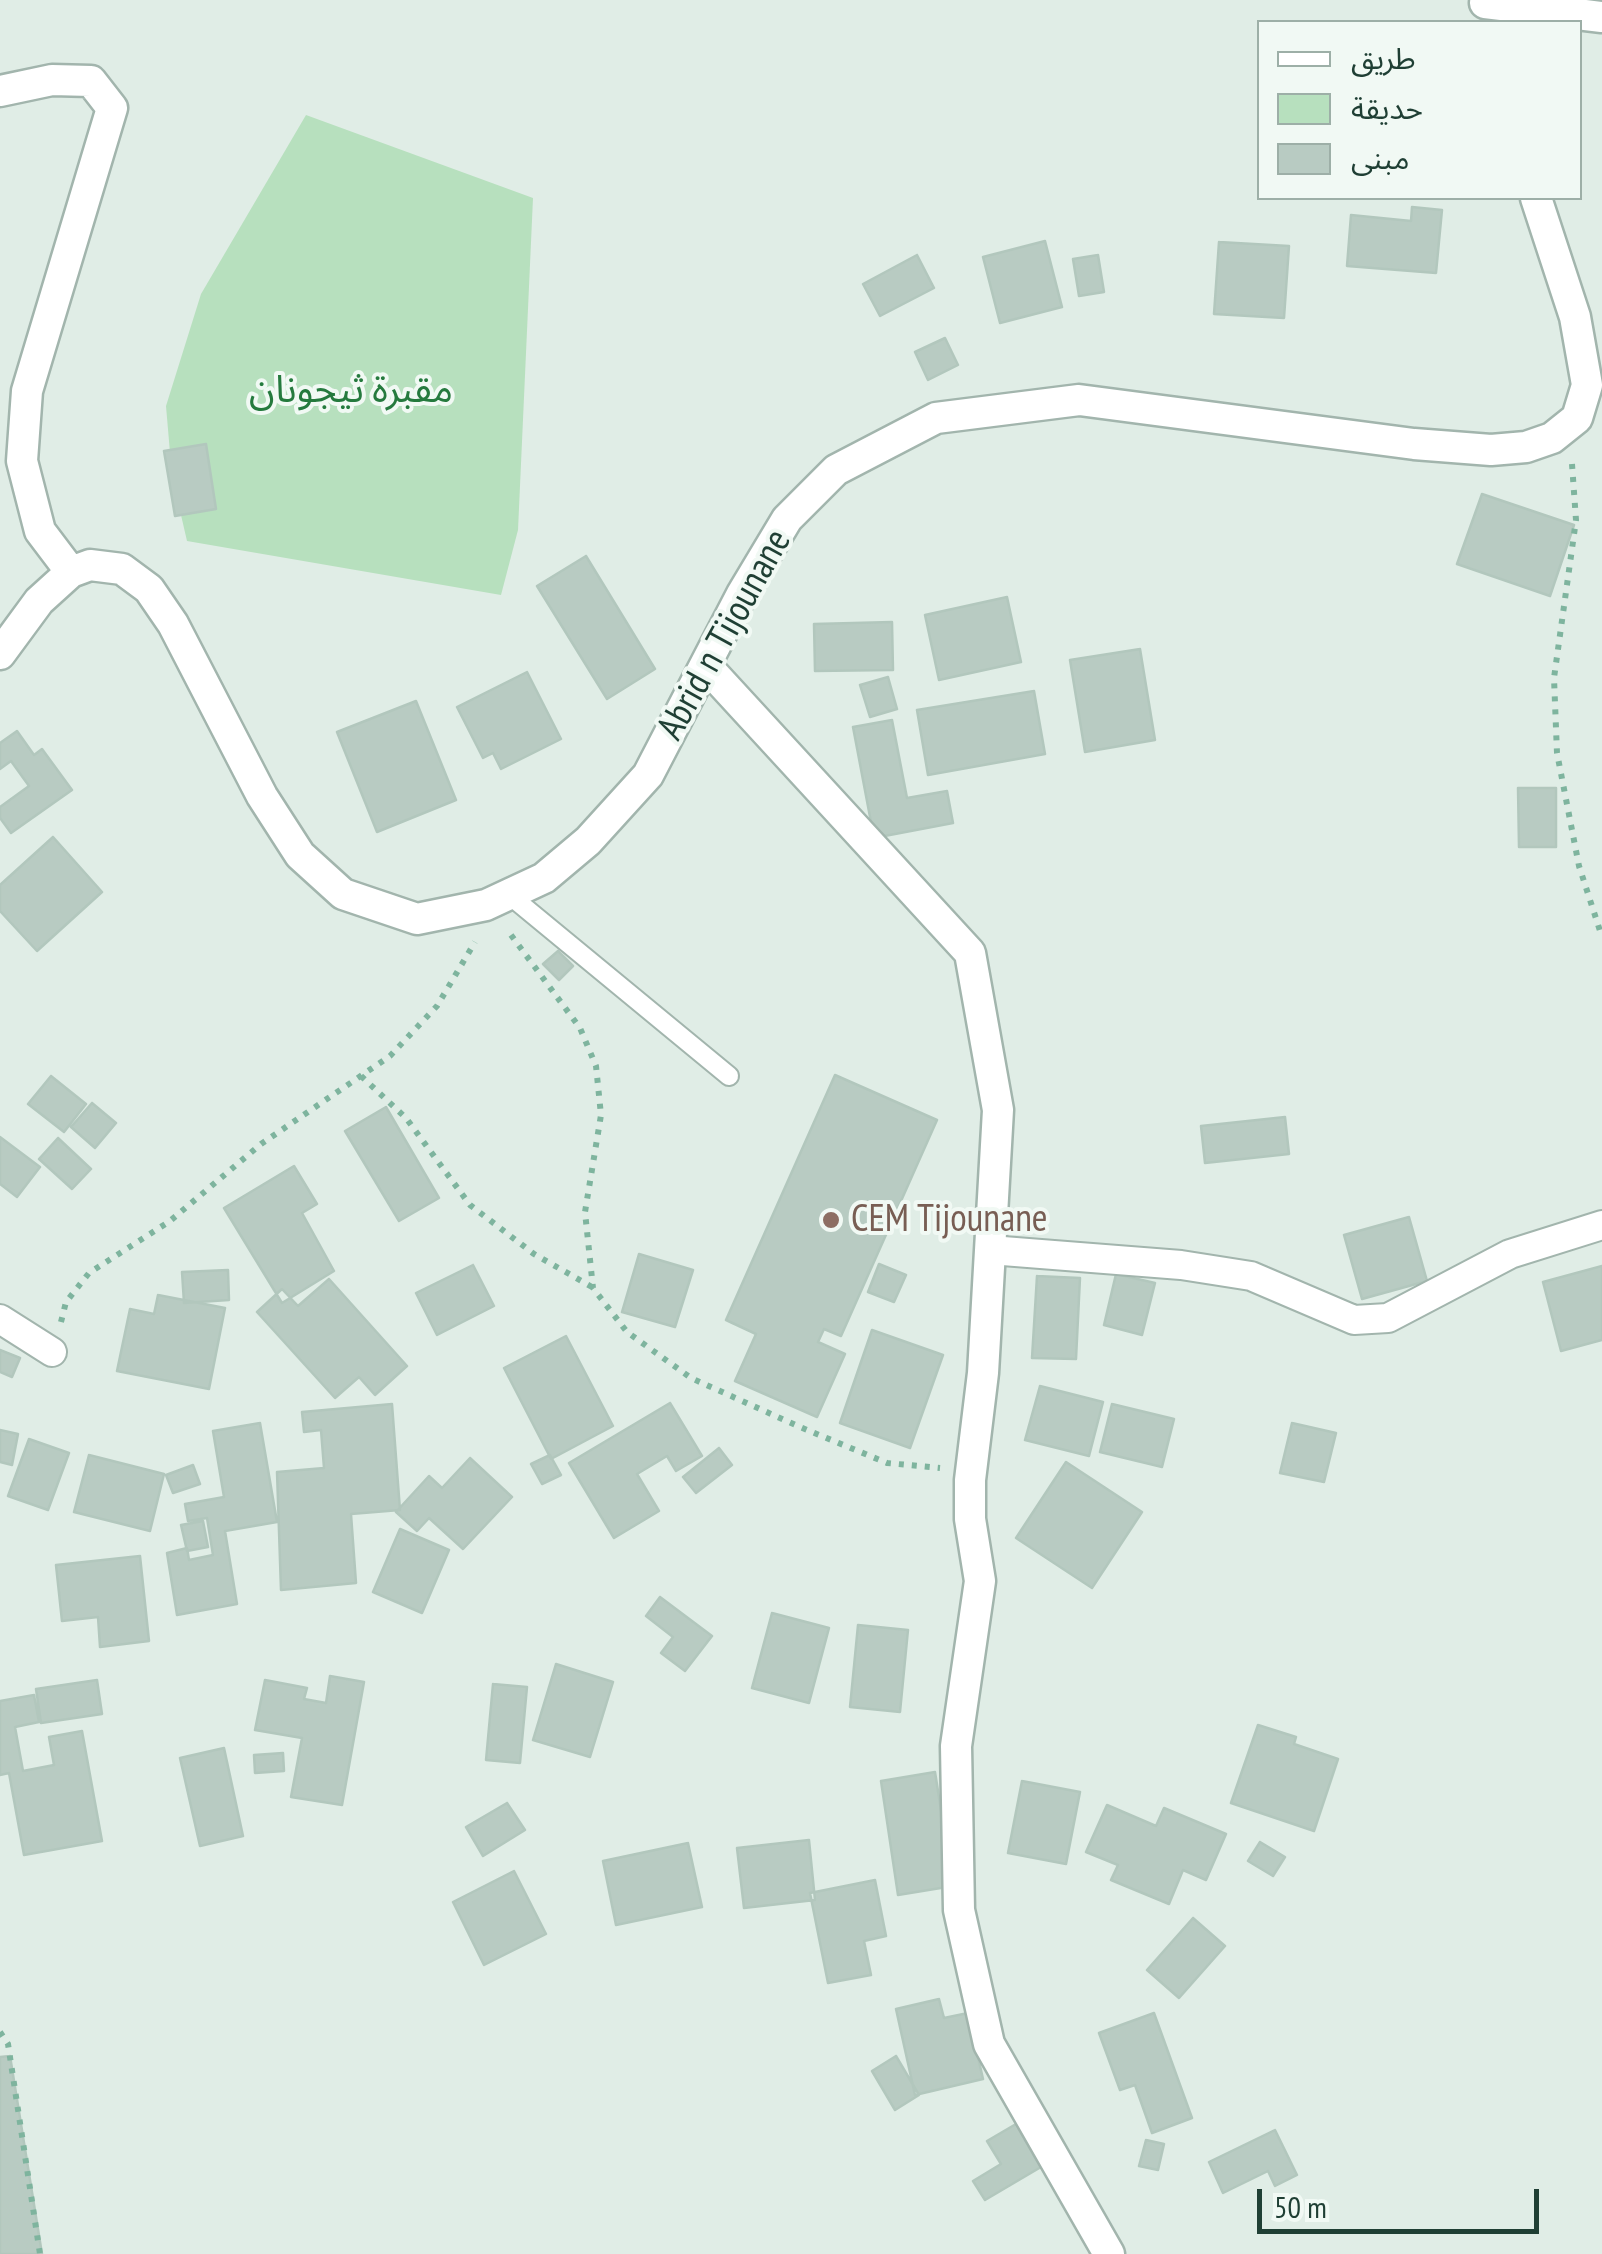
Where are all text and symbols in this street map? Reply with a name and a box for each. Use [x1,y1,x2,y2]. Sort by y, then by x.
legend [1257,20,1582,200]
text: طريق [1351,38,1416,77]
text: حديقة [1351,88,1423,127]
text: مبنى [1351,138,1409,177]
park label: مقبرة ثيجونان [249,368,453,414]
street label: Abrid n Tijounane [649,522,801,748]
place label: CEM Tijounane [851,1197,1048,1243]
marker: CEM Tijounane [820,1209,842,1231]
scale bar [1262,2169,1544,2231]
text: 50 m [1274,2187,1327,2226]

